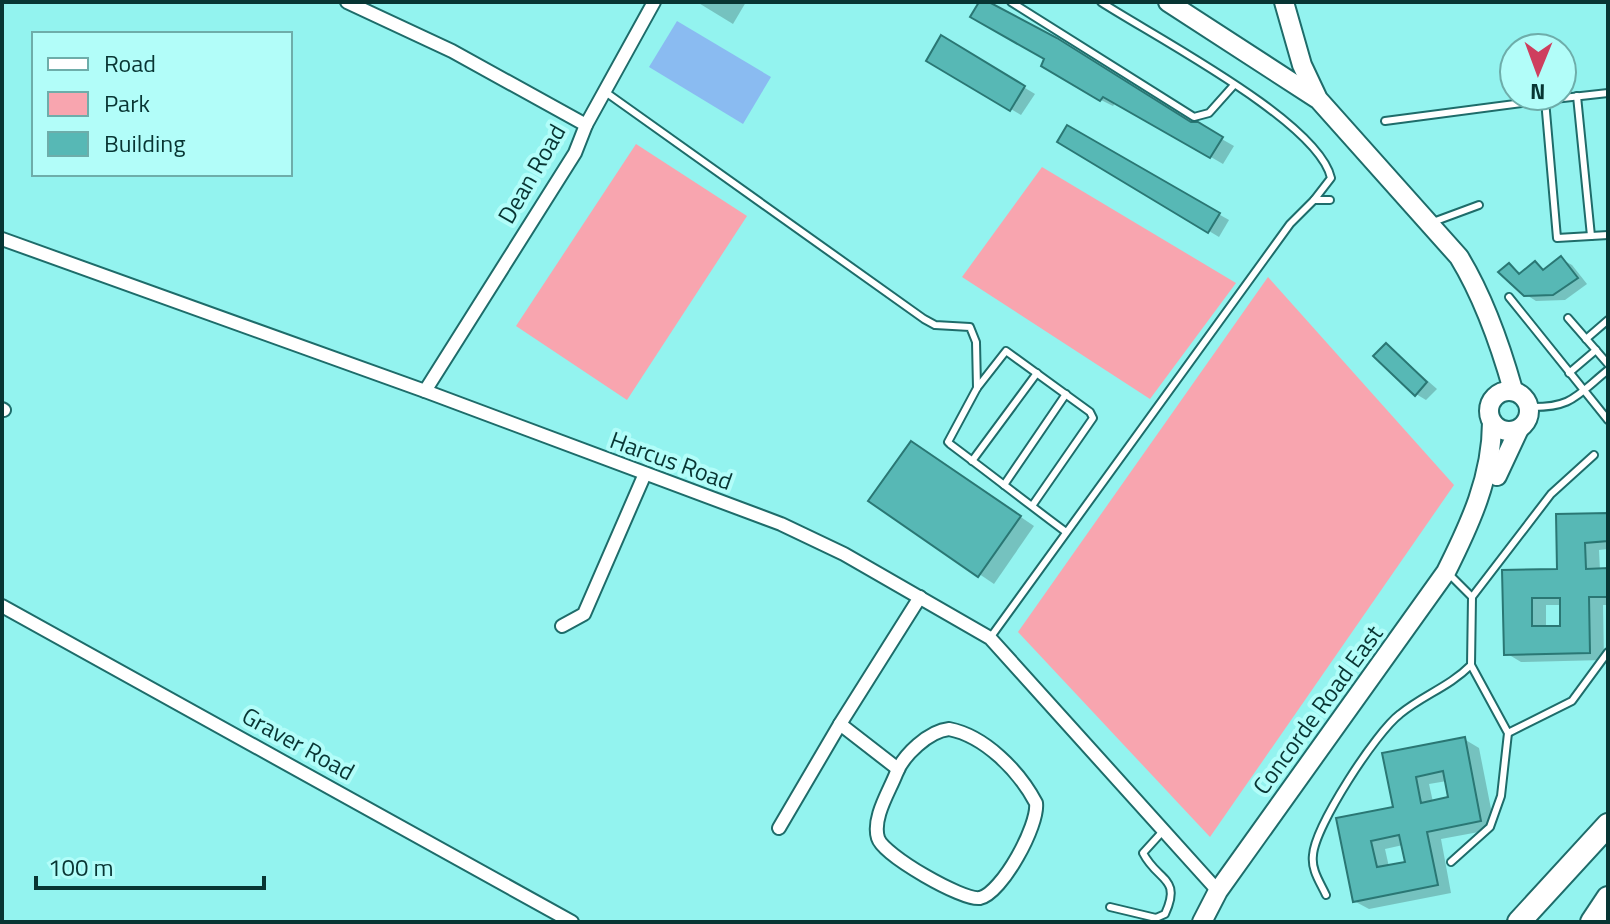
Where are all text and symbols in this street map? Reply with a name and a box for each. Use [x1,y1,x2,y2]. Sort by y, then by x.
legend [32,32,292,176]
north arrow [1498,32,1578,112]
text: Road [104,45,156,81]
text: N [1530,75,1546,109]
text: Park [104,85,150,121]
street label: Dean Road [488,117,574,230]
text: Building [104,125,186,161]
street label: Harcus Road [605,421,738,499]
street label: Concorde Road East [1243,617,1391,802]
street label: Graver Road [236,697,361,789]
scale bar [36,840,264,890]
text: 100 m [48,849,114,885]

